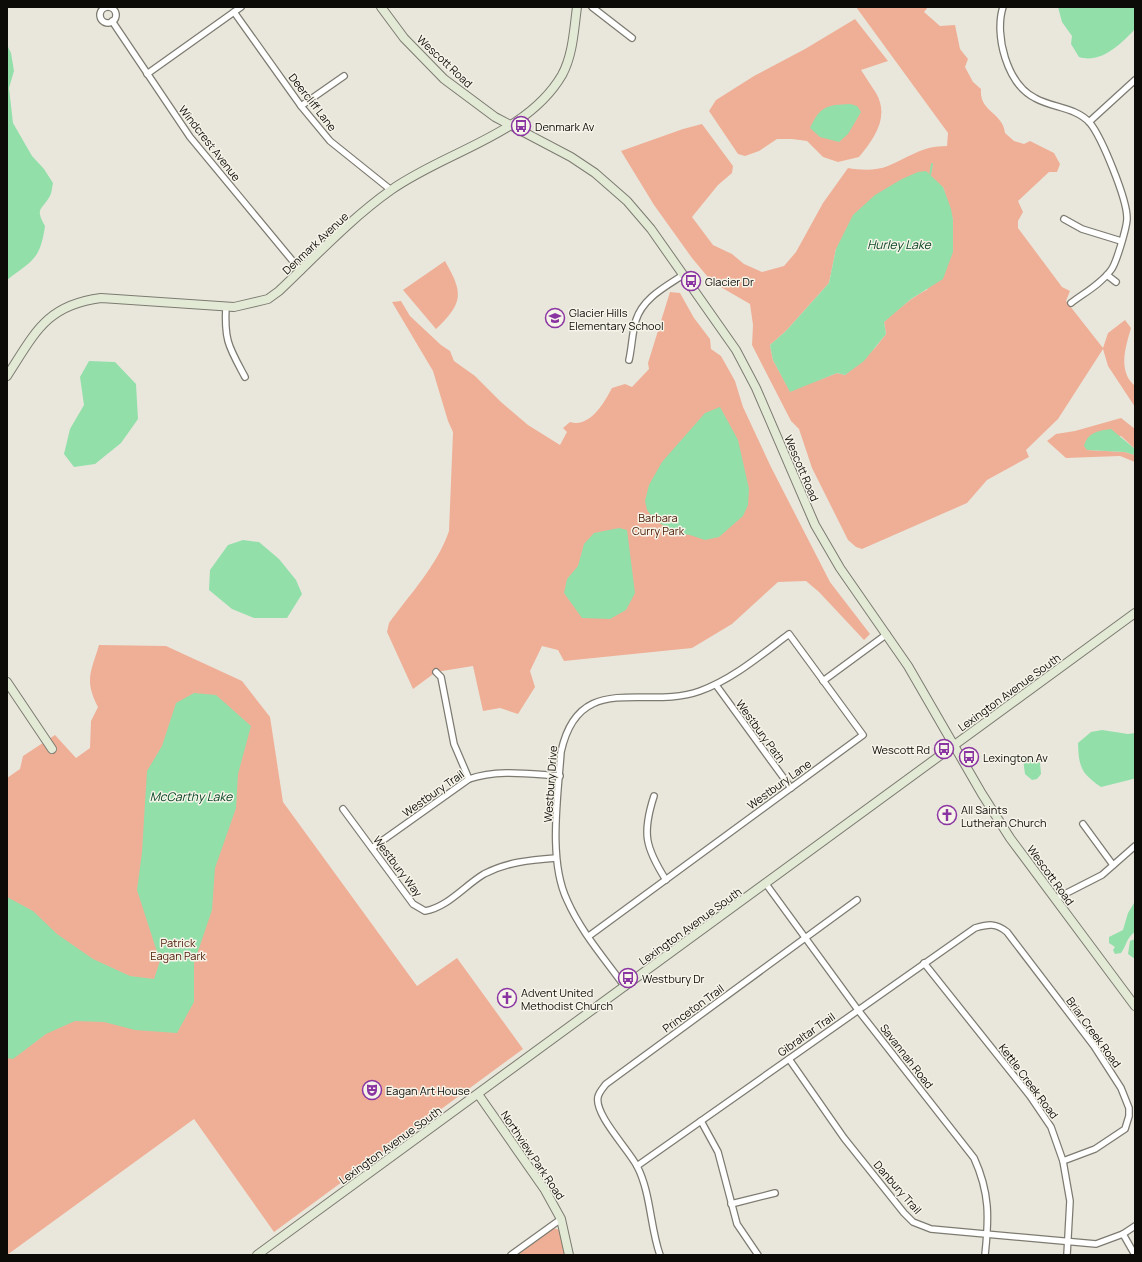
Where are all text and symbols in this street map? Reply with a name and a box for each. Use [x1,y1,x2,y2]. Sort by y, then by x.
street label: Wescott Road [414,31,476,91]
street label: Deercliff Lane [286,70,341,134]
street label: Windcrest Avenue [176,102,245,184]
bus stop icon: Denmark Av [510,115,532,137]
place label: Denmark Av [535,119,595,134]
street label: Denmark Avenue [279,208,352,277]
water label: Hurley Lake [867,236,932,253]
bus stop icon: Glacier Dr [680,270,702,292]
place label: Glacier Dr [705,274,754,289]
place label: Glacier Hills Elementary School [569,305,664,333]
school or university icon: Glacier Hills Elementary School [544,307,566,329]
street label: Wescott Road [781,433,823,503]
park label: Barbara Curry Park [632,510,685,538]
street label: Lexington Avenue South [955,650,1063,734]
street label: Westbury Path [733,696,789,766]
bus stop icon: Wescott Rd [933,738,955,760]
place label: Wescott Rd [872,742,930,757]
street label: Westbury Drive [540,745,560,823]
bus stop icon: Lexington Av [958,746,980,768]
place label: Lexington Av [983,750,1048,765]
street label: Westbury Lane [744,755,815,812]
street label: Westbury Trail [399,766,467,820]
water label: McCarthy Lake [150,788,233,805]
place label: All Saints Lutheran Church [961,802,1047,830]
church icon: All Saints Lutheran Church [936,804,958,826]
street label: Westbury Way [370,833,426,900]
street label: Wescott Road [1024,842,1078,908]
street label: Lexington Avenue South [636,884,744,968]
park label: Patrick Eagan Park [150,935,206,963]
bus stop icon: Westbury Dr [617,967,639,989]
place label: Westbury Dr [642,971,705,986]
street label: Princeton Trail [659,981,727,1035]
place label: Advent United Methodist Church [521,985,613,1013]
church icon: Advent United Methodist Church [496,987,518,1009]
street label: Briar Creek Road [1063,994,1125,1070]
street label: Gibraltar Trail [774,1009,838,1059]
street label: Savannah Road [877,1021,937,1091]
street label: Kettle Creek Road [996,1040,1062,1122]
theatre icon: Eagan Art House [361,1079,383,1101]
place label: Eagan Art House [386,1083,471,1098]
street label: Lexington Avenue South [336,1103,444,1187]
street label: Northview Park Road [498,1108,568,1202]
street label: Danbury Trail [871,1157,925,1217]

